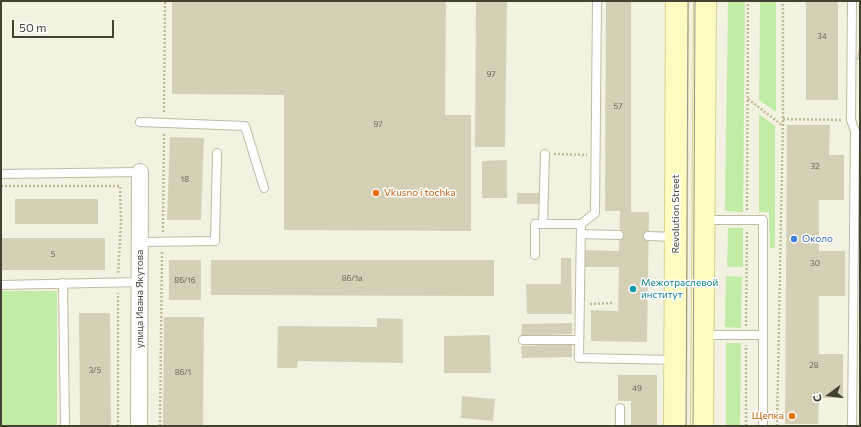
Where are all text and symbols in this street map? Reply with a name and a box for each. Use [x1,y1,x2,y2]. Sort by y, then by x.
scale bar [14,12,116,38]
text: 50 m [19,20,47,34]
house number: 34 [817,31,827,41]
house number: 97 [486,69,496,79]
house number: 57 [614,101,622,111]
house number: 97 [373,119,383,129]
house number: 32 [811,161,819,171]
house number: 18 [181,174,189,184]
street label: Revolution Street [670,174,682,254]
place label: Vkusno i tochka [384,187,456,199]
marker: Vkusno i tochka [371,188,381,198]
place label: Около [802,233,833,245]
marker: Около [789,234,799,244]
house number: 5 [51,249,55,259]
street label: улица Ивана Якутова [134,250,146,348]
house number: 30 [810,258,820,268]
house number: 86/1а [342,273,362,283]
house number: 86/1б [174,275,196,285]
place label: Межотраслевой институт [641,277,718,300]
marker: Межотраслевой институт [628,284,638,294]
house number: 28 [809,360,819,370]
house number: 3/5 [89,365,101,375]
house number: 86/1 [175,367,191,377]
north arrow [809,375,849,415]
house number: 49 [632,383,642,393]
text: С [810,393,824,404]
place label: Щепка [752,410,784,422]
marker: Щепка [787,411,797,421]

